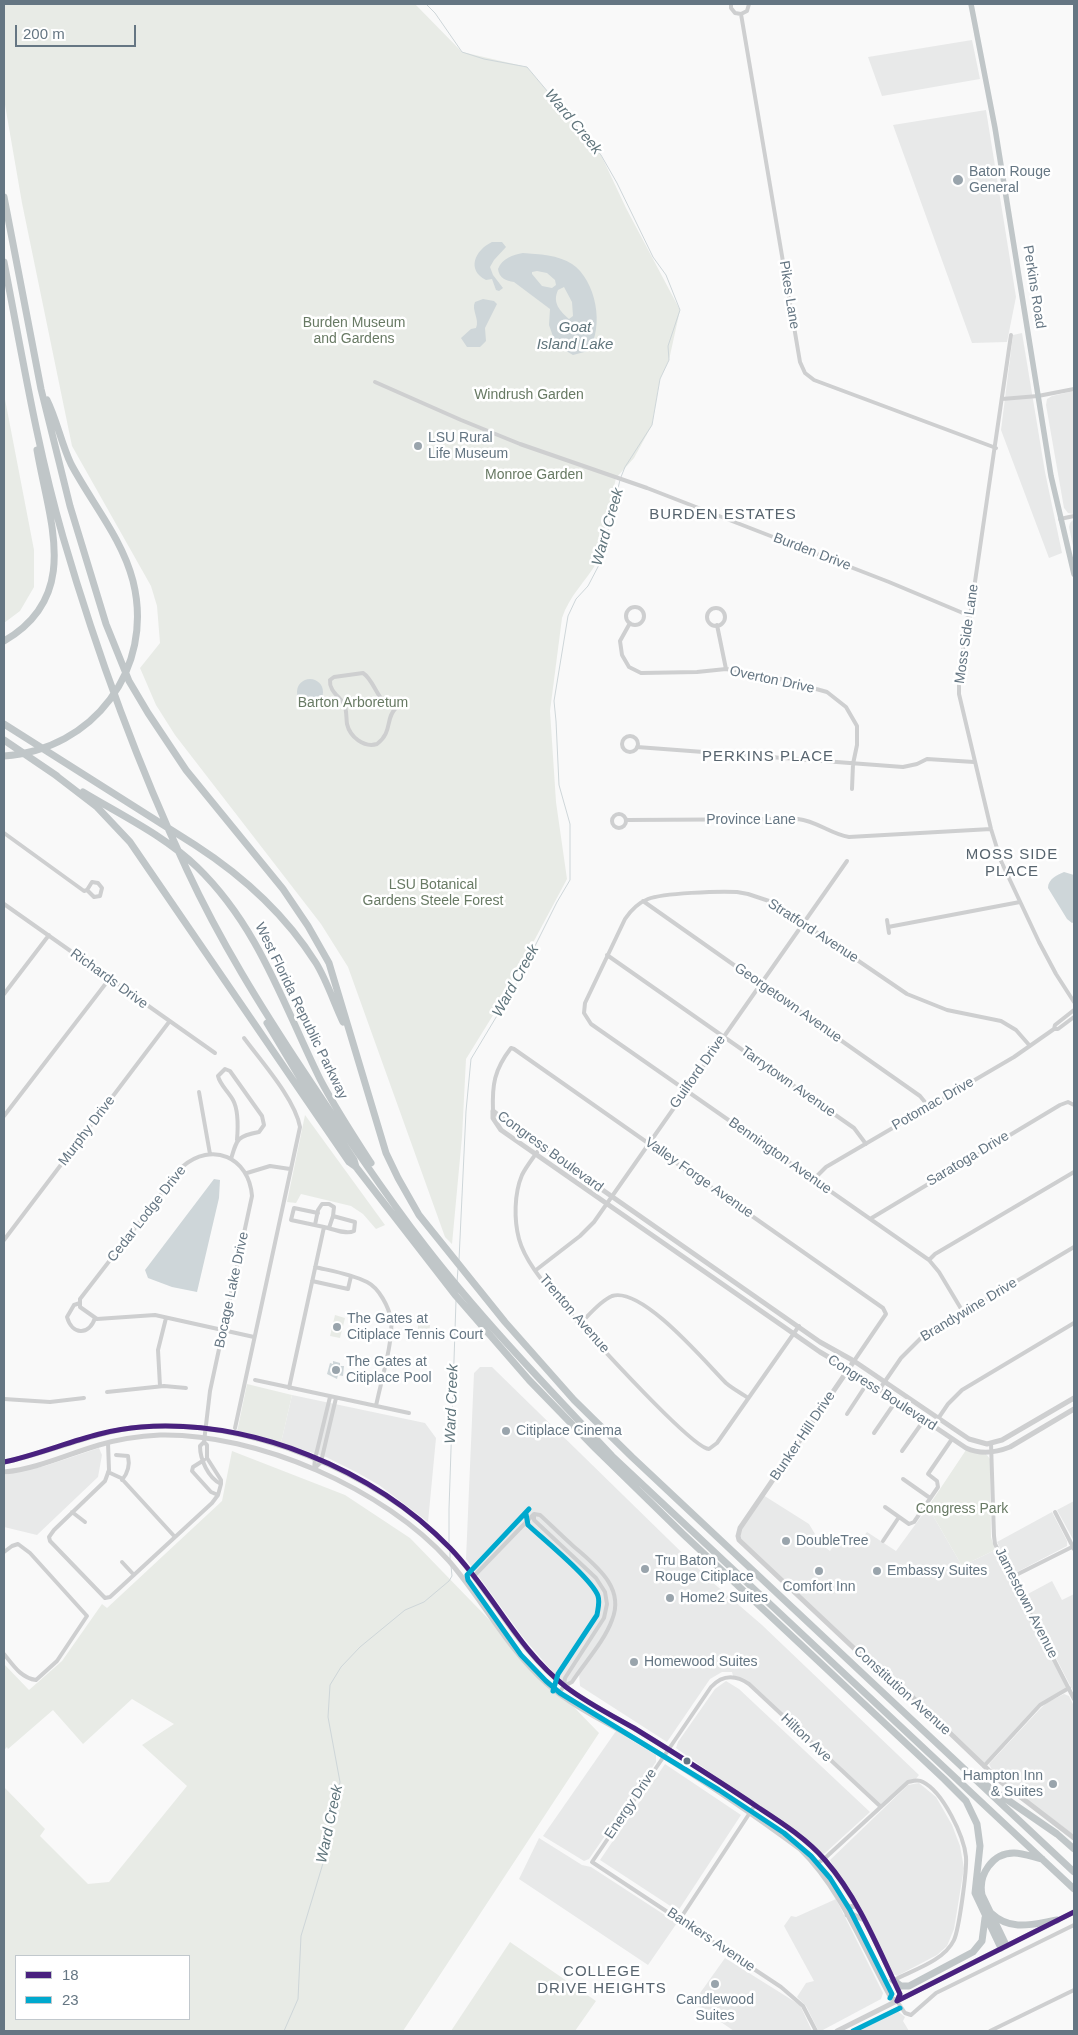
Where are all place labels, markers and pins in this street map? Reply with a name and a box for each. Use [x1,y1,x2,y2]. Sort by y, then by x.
place label: Baton Rouge General [969,164,1051,196]
marker: Baton Rouge General [951,173,965,187]
place label: LSU Rural Life Museum [428,430,508,462]
marker: LSU Rural Life Museum [412,440,424,452]
place label: The Gates at Citiplace Tennis Court [347,1311,483,1344]
marker: The Gates at Citiplace Tennis Court [331,1321,343,1333]
place label: The Gates at Citiplace Pool [346,1354,432,1386]
marker: The Gates at Citiplace Pool [330,1364,342,1376]
place label: Citiplace Cinema [516,1423,622,1439]
marker: Citiplace Cinema [500,1425,512,1437]
place label: DoubleTree [796,1533,869,1549]
marker: DoubleTree [780,1535,792,1547]
place label: Tru Baton Rouge Citiplace [655,1553,754,1585]
marker: Tru Baton Rouge Citiplace [639,1563,651,1575]
place label: Embassy Suites [887,1563,987,1579]
marker: Comfort Inn [813,1565,825,1577]
marker: Embassy Suites [871,1565,883,1577]
place label: Comfort Inn [782,1579,856,1595]
place label: Home2 Suites [680,1590,768,1606]
marker: Home2 Suites [664,1592,676,1604]
place label: Homewood Suites [644,1654,758,1670]
marker: Homewood Suites [628,1656,640,1668]
unlabelled marker [682,1756,692,1766]
place label: Hampton Inn & Suites [963,1768,1043,1800]
marker: Hampton Inn & Suites [1047,1778,1059,1790]
marker: Candlewood Suites [709,1978,721,1990]
place label: Candlewood Suites [676,1992,754,2024]

